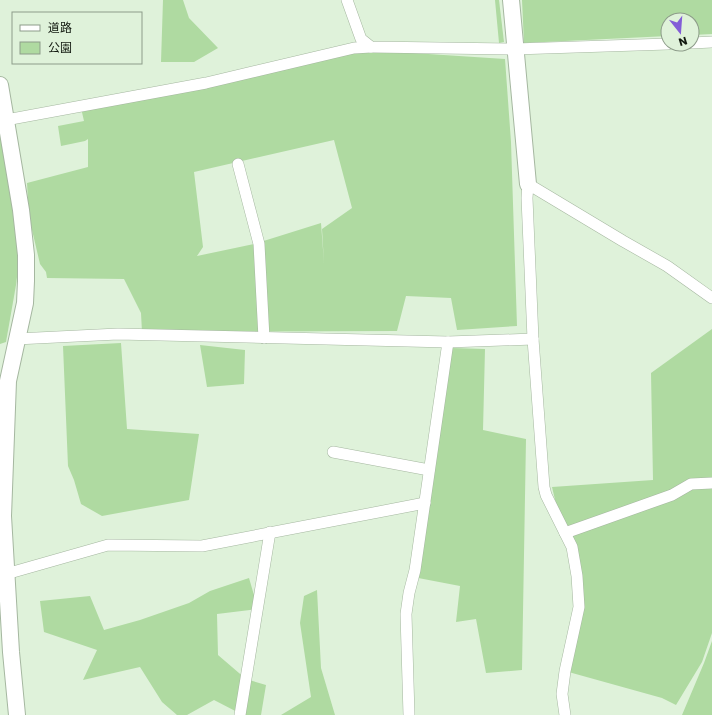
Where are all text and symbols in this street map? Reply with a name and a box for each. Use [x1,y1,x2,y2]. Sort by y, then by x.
legend [12,12,142,64]
north arrow [660,12,700,52]
text: 道路 [48,19,72,36]
text: N [677,33,689,50]
text: 公園 [48,39,72,56]

